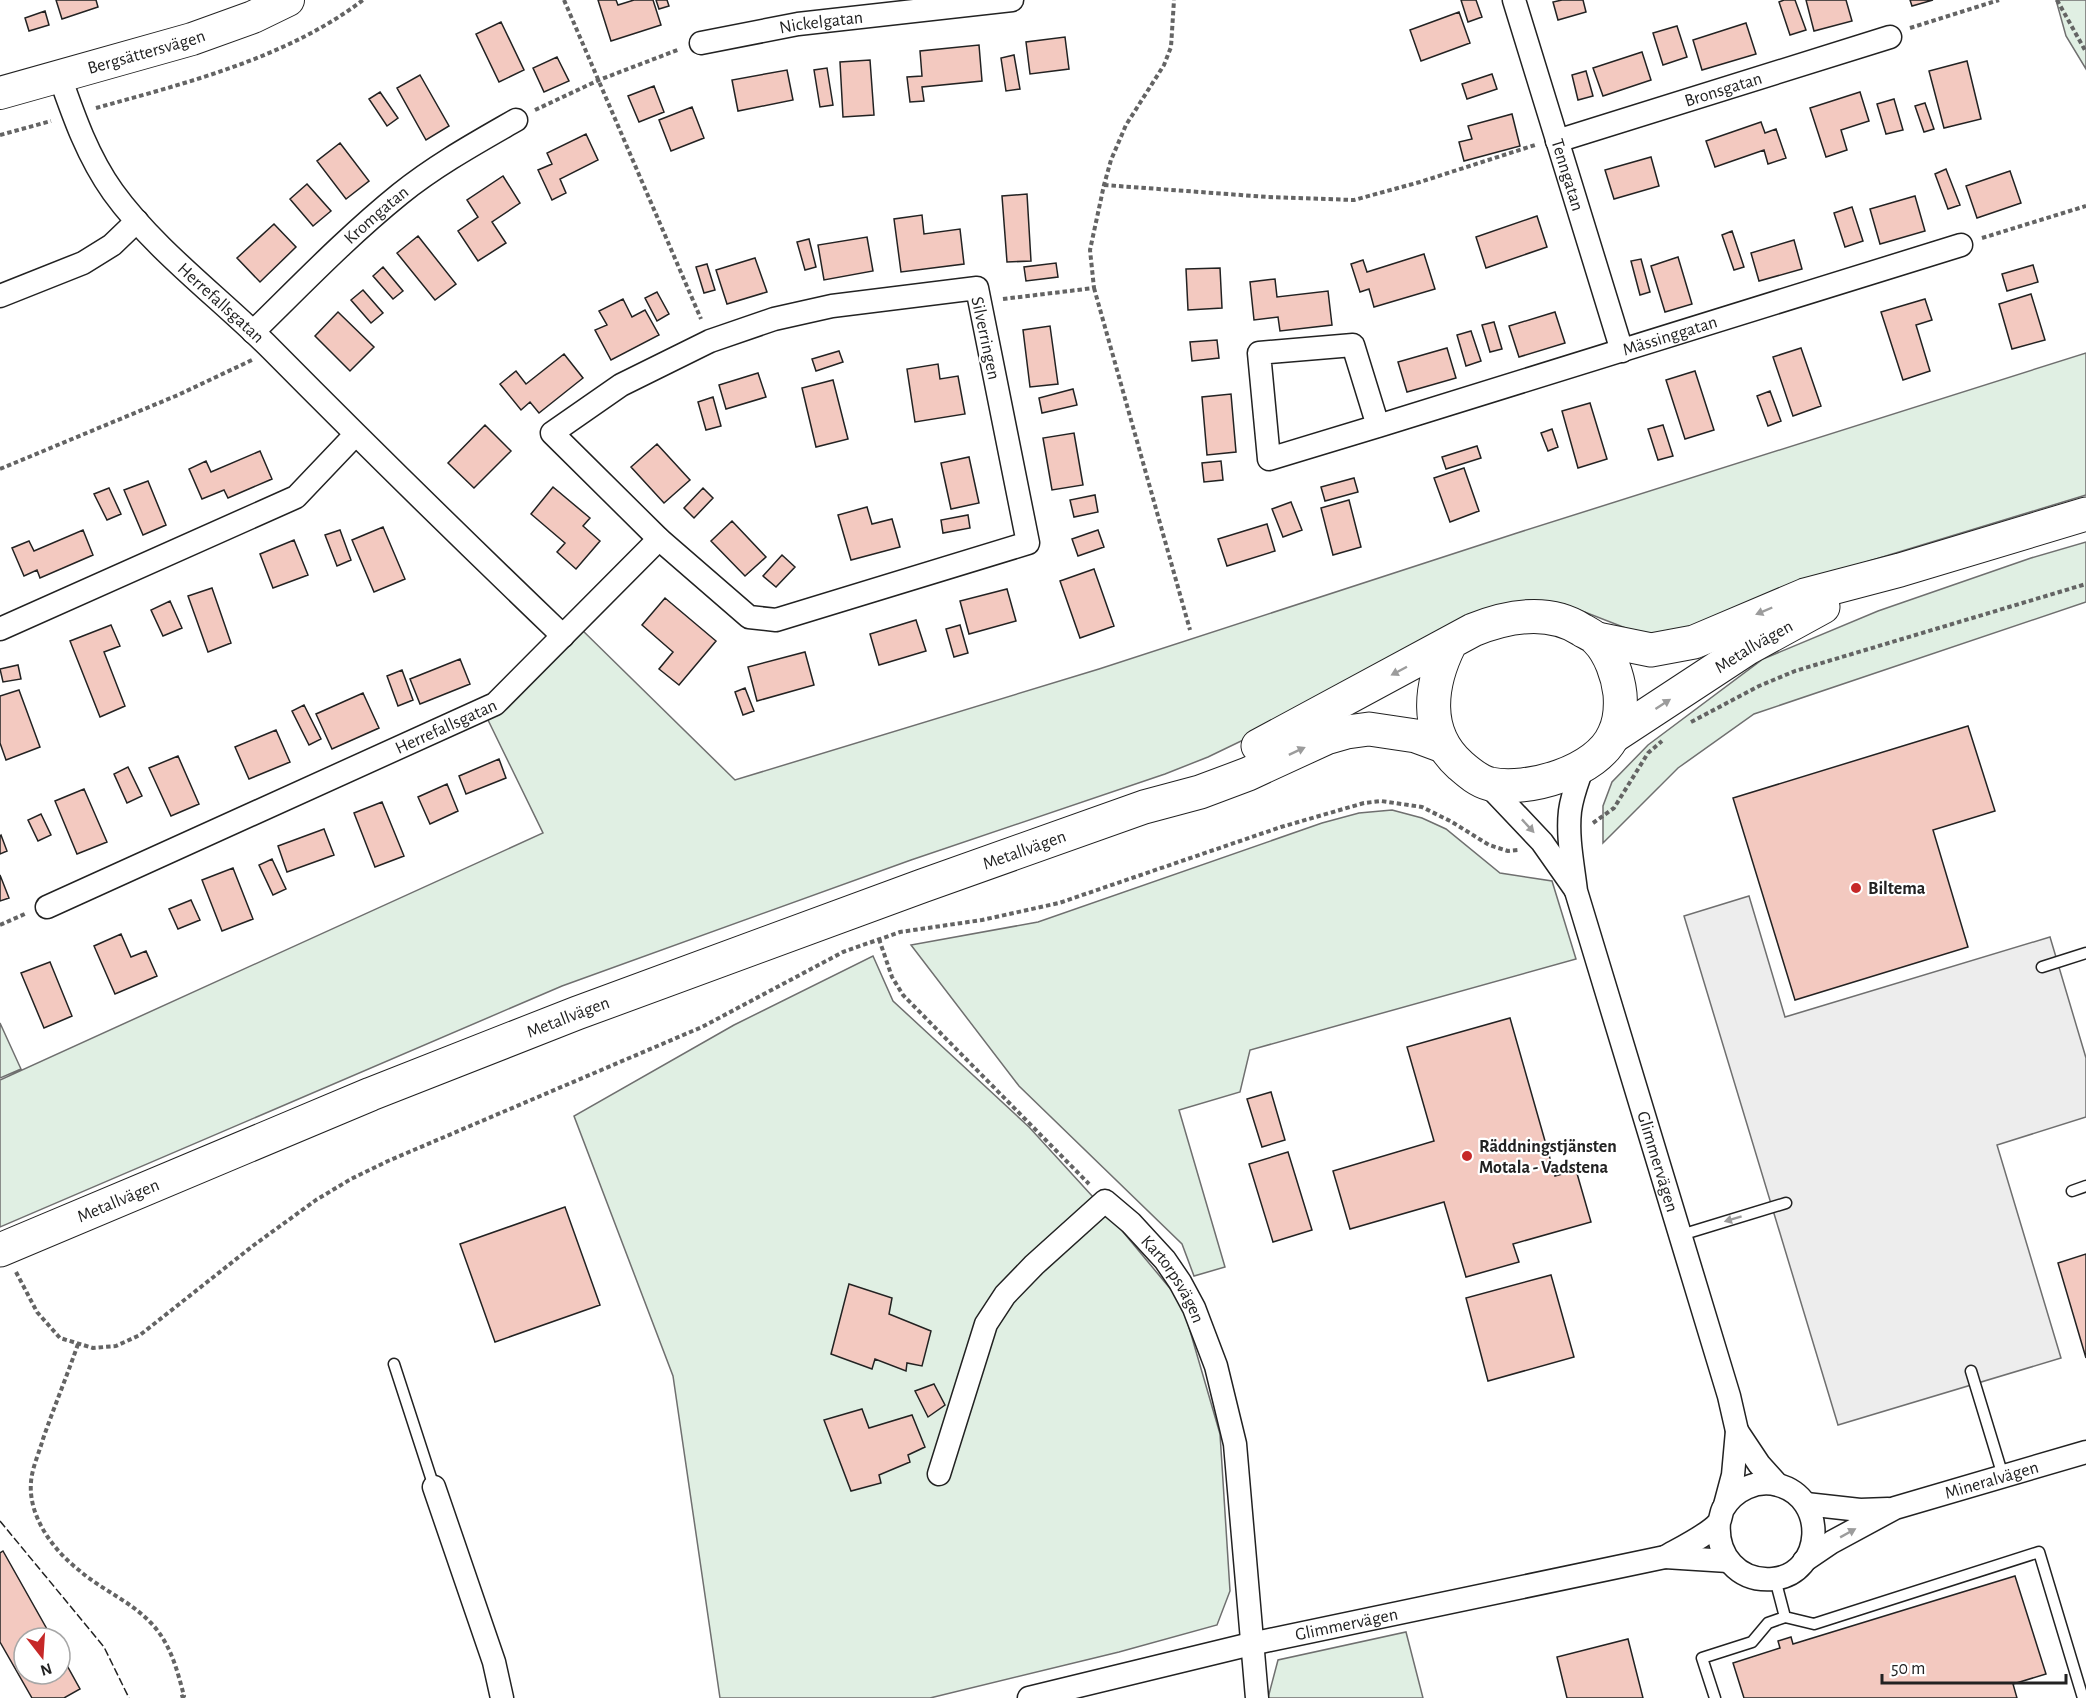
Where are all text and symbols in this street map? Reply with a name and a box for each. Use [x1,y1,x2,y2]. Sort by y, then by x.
street label: Nickelgatan [778,9,864,37]
street label: Bergsättersvägen [86,27,208,78]
street label: Bronsgatan [1683,70,1764,111]
street label: Tenngatan [1547,137,1586,213]
street label: Kromgatan [341,183,412,248]
street label: Herrefallsgatan [174,260,267,347]
street label: Silverringen [967,295,1003,381]
street label: Mässinggatan [1621,313,1720,360]
one-way arrow [1756,607,1773,616]
street label: Metallvägen [1712,617,1796,677]
one-way arrow [1390,666,1407,676]
street label: Herrefallsgatan [393,696,500,758]
one-way arrow [1655,698,1671,709]
one-way arrow [1289,746,1306,755]
one-way arrow [1521,818,1534,833]
street label: Metallvägen [981,827,1069,874]
place label: Biltema [1868,880,1926,898]
marker: Biltema [1849,881,1863,895]
street label: Metallvägen [524,994,612,1042]
street label: Glimmervägen [1633,1109,1681,1214]
place label: Räddningstjänsten Motala - Vadstena [1479,1138,1617,1177]
marker: Räddningstjänsten Motala - Vadstena [1460,1149,1474,1163]
street label: Metallvägen [75,1176,162,1226]
one-way arrow [1724,1215,1742,1224]
street label: Kartorpsvägen [1137,1232,1207,1326]
street label: Mineralvägen [1943,1458,2041,1503]
one-way arrow [1840,1529,1857,1539]
street label: Glimmervägen [1294,1605,1400,1644]
north arrow [12,1626,72,1686]
scale bar [1882,1647,2066,1685]
text: N [38,1660,54,1679]
text: 50 m [1891,1660,1925,1678]

